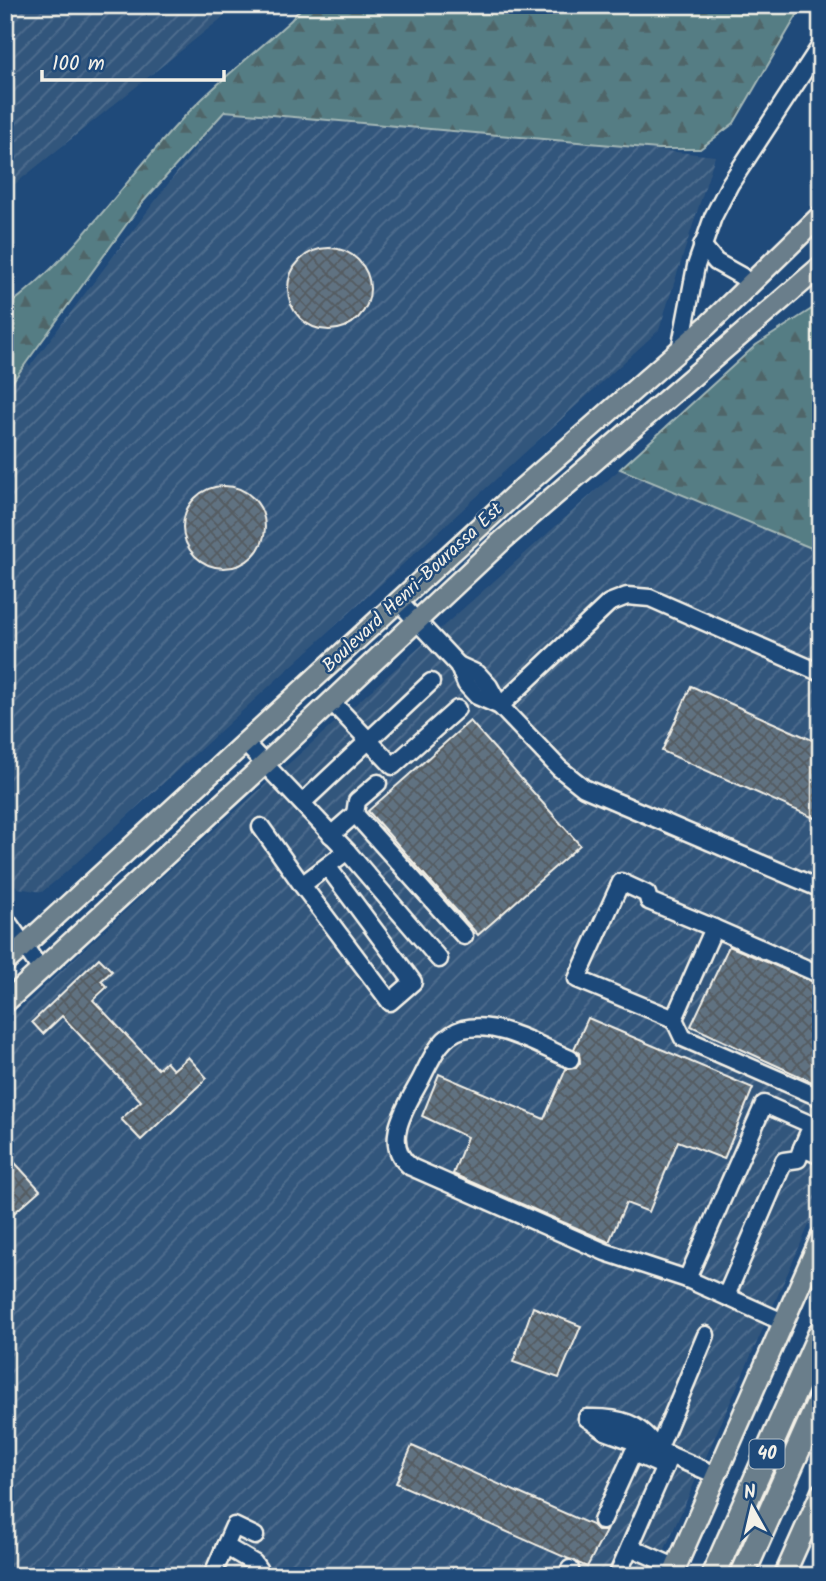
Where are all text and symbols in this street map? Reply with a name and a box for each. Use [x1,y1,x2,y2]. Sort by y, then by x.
scale bar [42,38,224,82]
text: 100 m [52,48,105,81]
street label: Boulevard Henri-Bourassa Est [315,495,511,680]
road number: 40 [750,1440,784,1469]
north arrow [718,1472,788,1542]
text: N [742,1477,758,1509]

